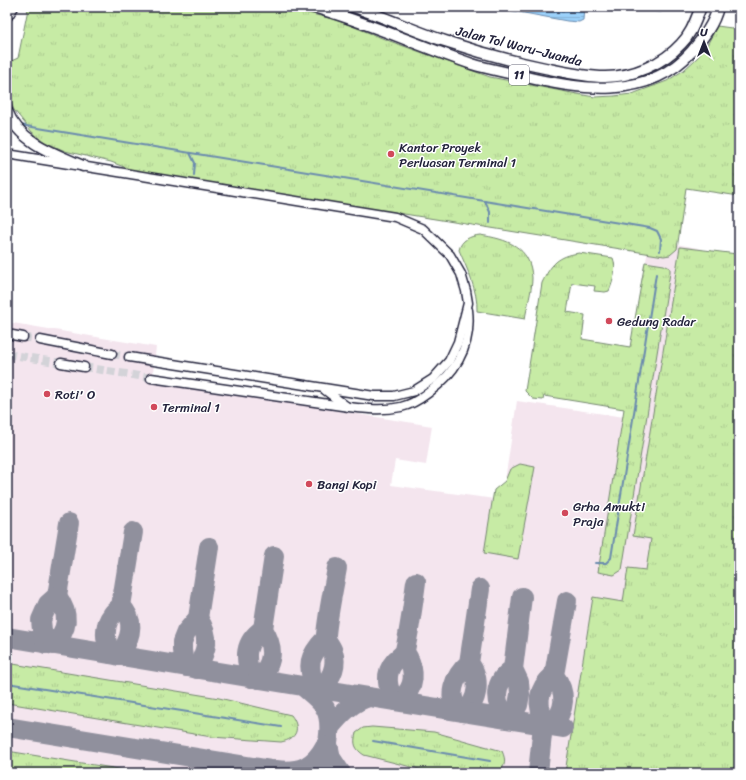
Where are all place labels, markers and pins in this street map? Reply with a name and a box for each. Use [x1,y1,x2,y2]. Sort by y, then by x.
place label: Kantor Proyek Perluasan Terminal 1 [399,136,517,174]
marker: Kantor Proyek Perluasan Terminal 1 [386,149,396,159]
place label: Gedung Radar [617,310,696,333]
marker: Gedung Radar [604,316,614,326]
place label: Roti' O [55,383,95,406]
marker: Roti' O [42,389,52,399]
place label: Terminal 1 [162,396,220,419]
marker: Terminal 1 [149,402,159,412]
place label: Bangi Kopi [317,473,377,496]
marker: Bangi Kopi [304,479,314,489]
place label: Grha Amukti Praja [573,495,645,533]
marker: Grha Amukti Praja [560,508,570,518]

